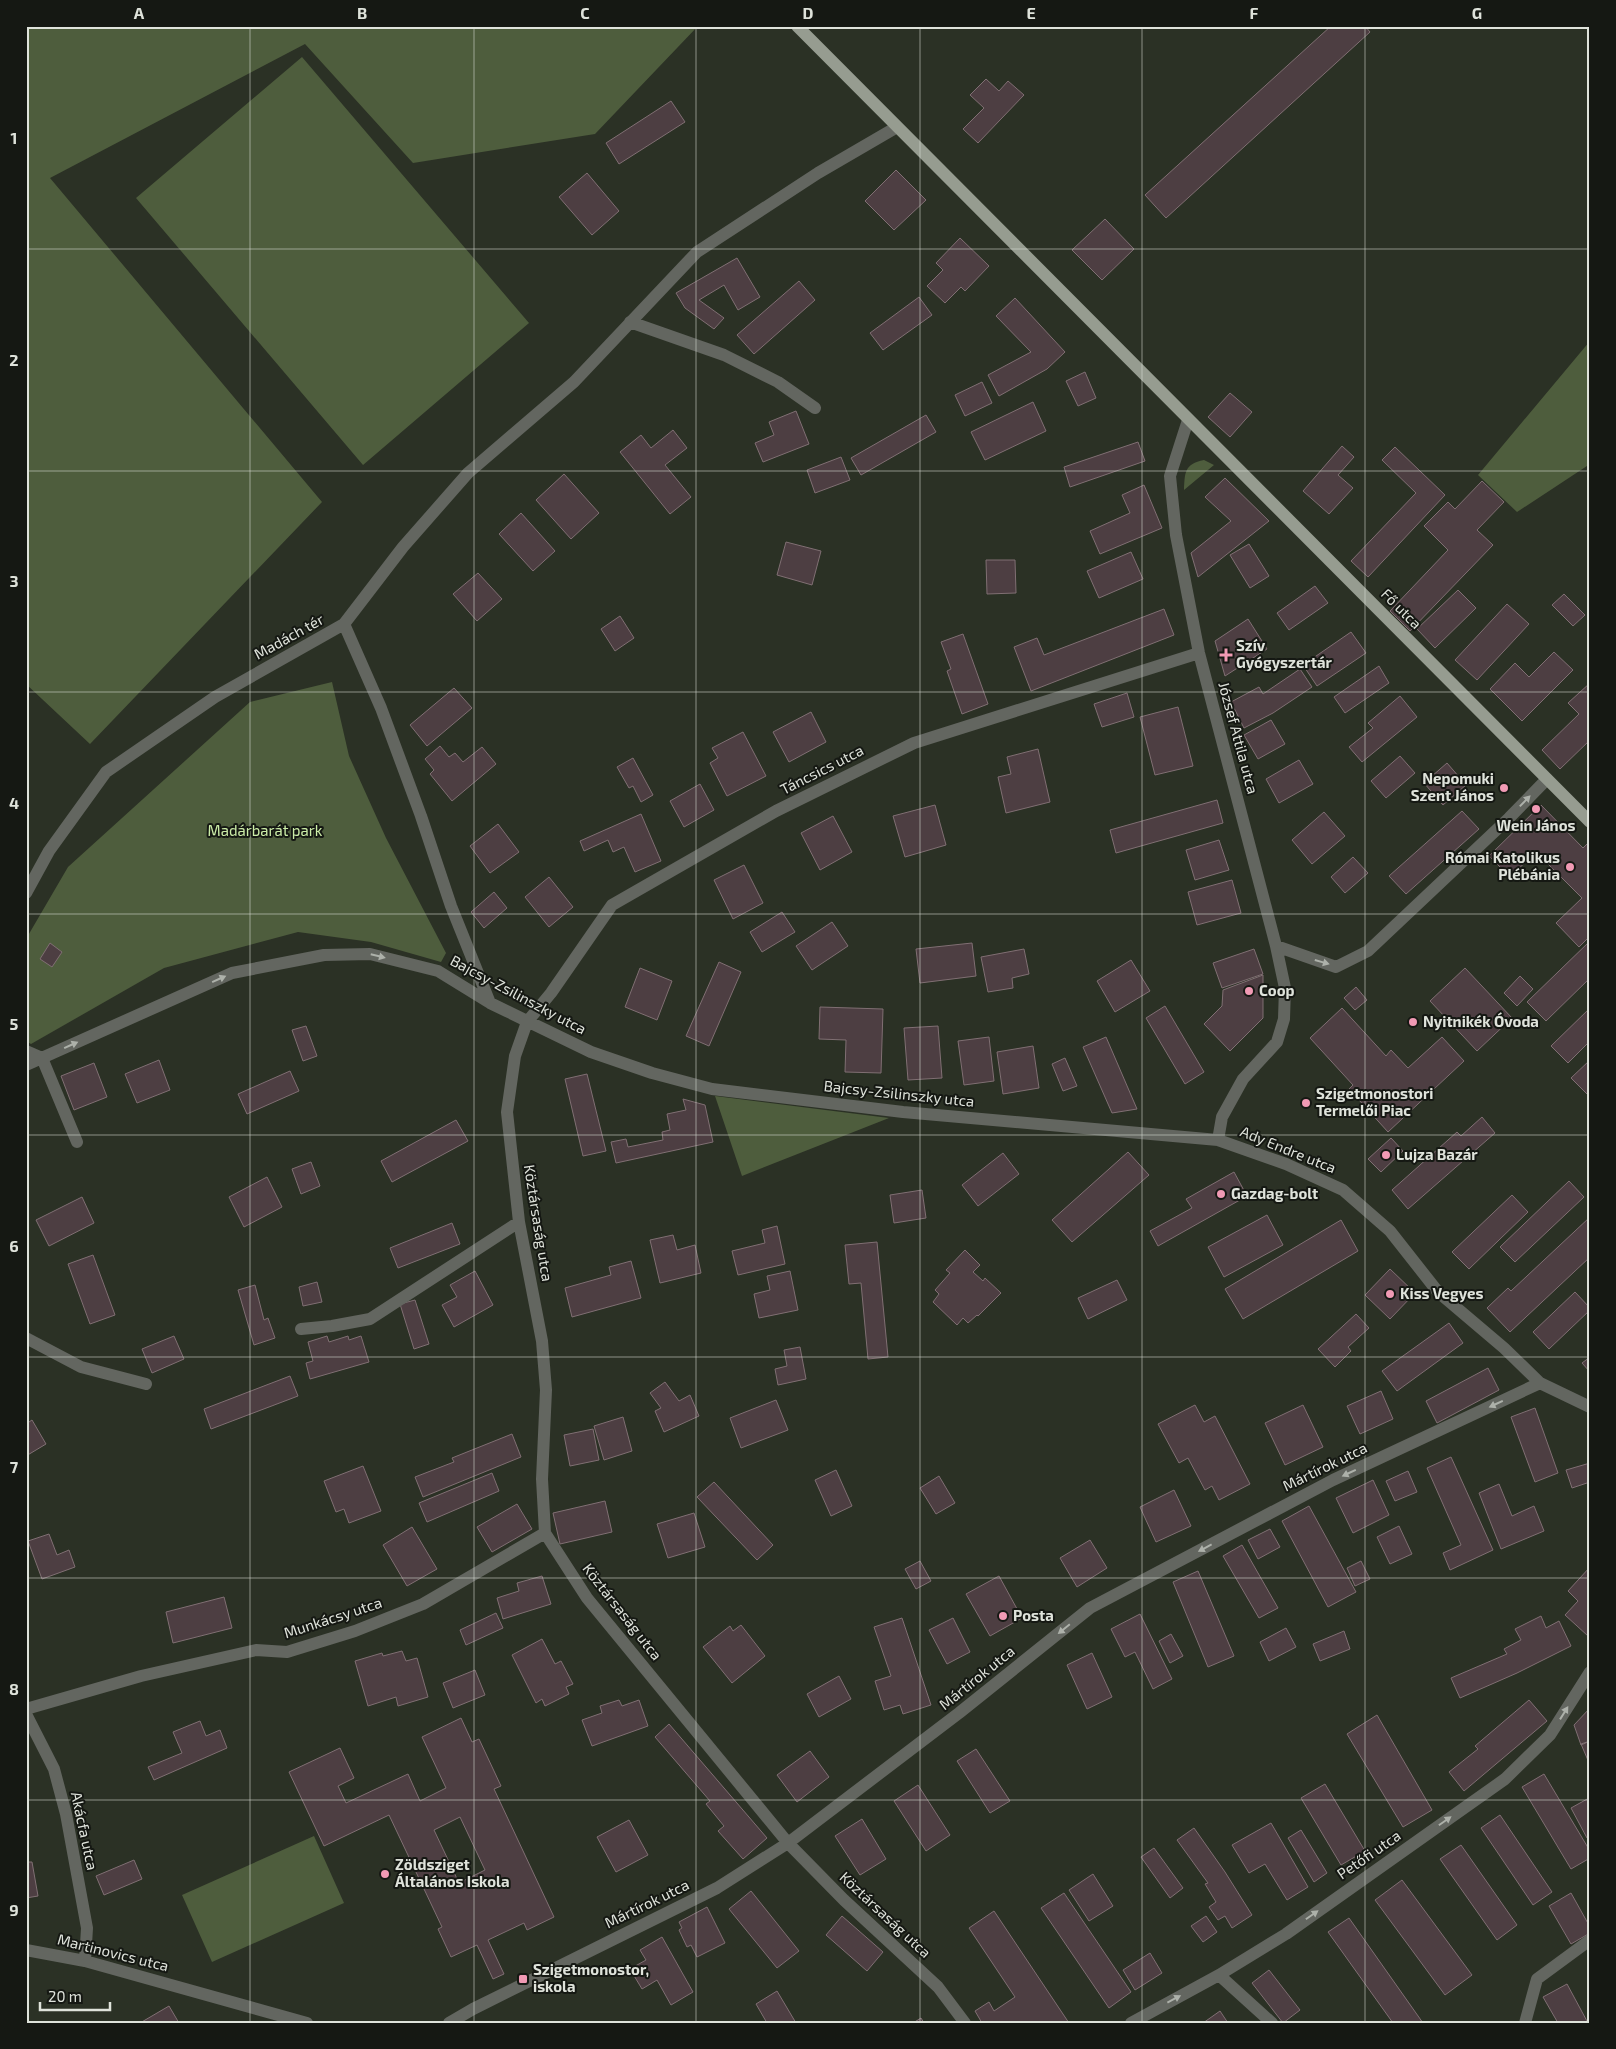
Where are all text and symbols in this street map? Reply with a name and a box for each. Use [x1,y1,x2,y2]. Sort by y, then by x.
text: A [134,3,145,22]
text: B [357,3,367,22]
text: C [580,3,590,22]
text: D [803,3,814,22]
text: E [1026,3,1036,22]
text: F [1250,3,1259,22]
text: G [1472,3,1482,22]
text: 1 [11,128,17,147]
text: 2 [9,350,19,369]
text: 3 [9,571,19,590]
street label: Fő utca [1378,584,1426,632]
street label: Madách tér [250,610,327,663]
place label: Szív Gyógyszertár [1236,636,1332,672]
marker: Szív Gyógyszertár [1220,649,1232,661]
street label: József Attila utca [1215,680,1263,796]
street label: Táncsics utca [777,740,866,798]
place label: Nepomuki Szent János [1411,769,1494,804]
marker: Nepomuki Szent János [1498,782,1510,794]
text: 4 [9,793,19,812]
one-way arrow [1519,795,1531,807]
marker: Wein János [1530,803,1542,815]
place label: Wein János [1497,816,1575,834]
park label: Madárbarát park [208,821,323,839]
place label: Római Katolikus Plébánia [1445,848,1560,883]
marker: Római Katolikus Plébánia [1564,861,1576,873]
street label: Bajcsy-Zsilinszky utca [447,951,589,1038]
one-way arrow [371,952,386,960]
one-way arrow [1315,959,1330,967]
one-way arrow [212,974,226,982]
place label: Coop [1259,981,1295,999]
marker: Coop [1243,985,1255,997]
place label: Nyitnikék Óvoda [1423,1012,1539,1031]
text: 5 [10,1014,19,1033]
marker: Nyitnikék Óvoda [1407,1016,1419,1028]
one-way arrow [64,1040,78,1048]
street label: Bajcsy-Zsilinszky utca [823,1076,975,1111]
place label: Szigetmonostori Termelői Piac [1316,1084,1434,1119]
marker: Szigetmonostori Termelői Piac [1300,1097,1312,1109]
street label: Ady Endre utca [1238,1122,1339,1176]
place label: Lujza Bazár [1396,1145,1478,1163]
marker: Lujza Bazár [1380,1149,1392,1161]
street label: Köztársaság utca [521,1163,557,1283]
place label: Gazdag-bolt [1231,1184,1318,1202]
marker: Gazdag-bolt [1215,1188,1227,1200]
text: 6 [9,1236,19,1255]
place label: Kiss Vegyes [1400,1284,1483,1303]
marker: Kiss Vegyes [1384,1288,1396,1300]
one-way arrow [1489,1400,1503,1408]
street label: Mártírok utca [1279,1438,1370,1494]
text: 7 [10,1457,19,1476]
one-way arrow [1342,1469,1356,1477]
one-way arrow [1197,1544,1212,1552]
street label: Köztársaság utca [579,1559,666,1663]
street label: Munkácsy utca [281,1593,384,1641]
place label: Posta [1013,1606,1054,1624]
marker: Posta [997,1610,1009,1622]
one-way arrow [1058,1623,1071,1634]
street label: Mártírok utca [935,1641,1018,1713]
text: 8 [9,1679,19,1698]
one-way arrow [1559,1706,1569,1719]
street label: Akácfa utca [68,1790,102,1872]
one-way arrow [1438,1816,1452,1826]
street label: Petőfi utca [1333,1826,1404,1883]
place label: Zöldsziget Általános Iskola [395,1855,510,1890]
street label: Köztársaság utca [836,1867,935,1961]
marker: Zöldsziget Általános Iskola [379,1868,391,1880]
street label: Mártírok utca [601,1875,692,1931]
text: 9 [9,1900,19,1919]
one-way arrow [1305,1910,1319,1920]
street label: Martinovics utca [56,1930,171,1975]
place label: Szigetmonostor, iskola [533,1960,649,1995]
marker: Szigetmonostor, iskola [517,1973,529,1985]
scale bar [40,1979,110,2011]
text: 20 m [48,1987,82,2005]
one-way arrow [1167,1995,1180,2004]

